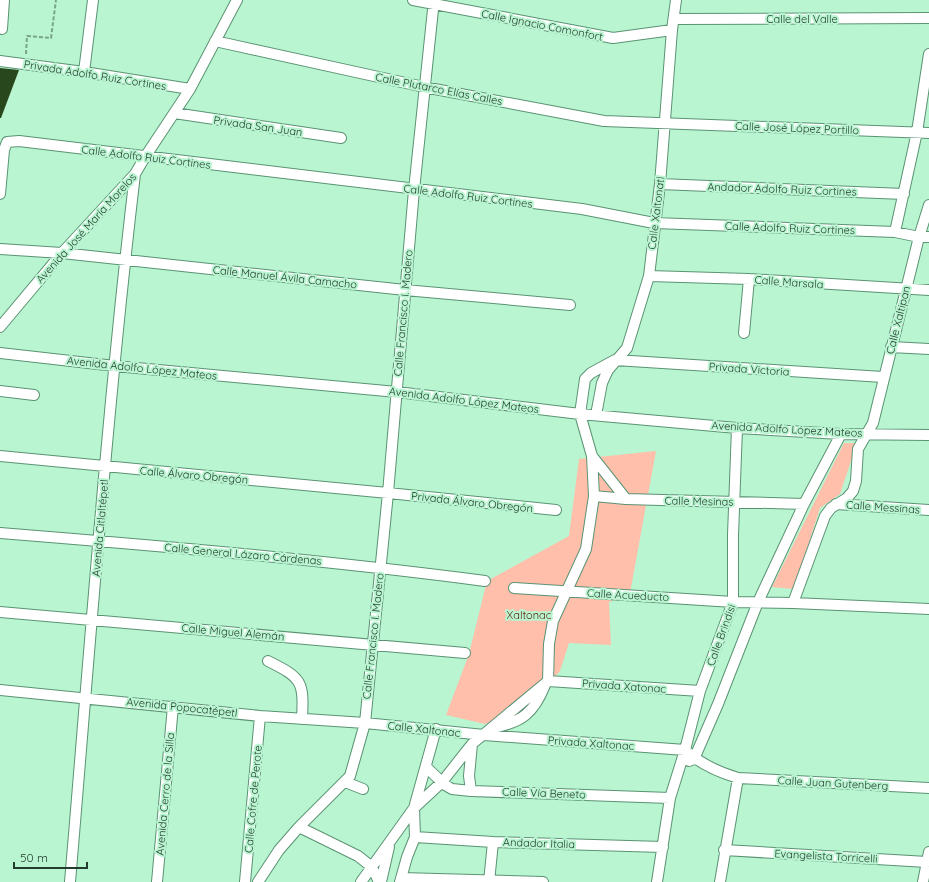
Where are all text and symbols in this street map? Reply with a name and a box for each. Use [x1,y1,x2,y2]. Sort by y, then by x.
street label: Calle Ignacio Comonfort [480,6,604,44]
street label: Calle del Valle [766,12,838,26]
street label: Privada Adolfo Ruiz Cortines [23,57,167,93]
street label: Calle Plutarco Elías Calles [374,70,504,108]
street label: Privada San Juan [213,113,303,139]
street label: Calle José López Portillo [735,119,860,137]
street label: Calle Adolfo Ruiz Cortines [81,142,211,172]
street label: Avenida José María Morelos [33,170,139,286]
street label: Calle Xaltonatl [645,176,667,250]
street label: Andador Adolfo Ruiz Cortines [707,179,857,199]
street label: Calle Adolfo Ruiz Cortines [403,181,533,211]
street label: Calle Adolfo Ruiz Cortines [725,219,855,237]
street label: Calle Francisco I. Madero [390,249,416,377]
street label: Calle Manuel Ávila Camacho [212,262,358,292]
street label: Calle Marsala [754,273,824,291]
street label: Calle Xaltipan [883,285,913,355]
street label: Avenida Adolfo López Mateos [66,353,218,383]
street label: Privada Victoria [708,359,790,379]
street label: Avenida Adolfo López Mateos [388,384,540,416]
street label: Avenida Adolfo López Mateos [711,418,863,440]
street label: Calle Álvaro Obregón [139,463,249,487]
street label: Avenida Citlaltépetl [89,479,111,577]
street label: Privada Álvaro Obregón [410,489,534,515]
street label: Calle Mesinas [664,493,734,509]
street label: Calle Messinas [846,497,920,517]
street label: Calle General Lázaro Cárdenas [164,540,322,568]
street label: Calle Francisco I. Madero [359,572,387,700]
street label: Calle Acueducto [586,586,670,604]
street label: Calle Brindisi [703,602,739,668]
park label: Xaltonac [507,608,552,622]
street label: Calle Miguel Alemán [181,621,285,643]
street label: Privada Xatonac [581,676,667,696]
street label: Avenida Popocatépetl [126,694,238,720]
street label: Calle Xaltonac [387,718,461,740]
street label: Avenida Cerro de la Silla [153,732,177,856]
street label: Privada Xaltonac [547,733,635,753]
street label: Calle Cofre de Perote [241,745,265,853]
street label: Calle Juan Gutenberg [777,773,889,793]
street label: Calle Vía Beneto [502,785,586,801]
street label: Andador Italia [503,835,575,851]
scale bar [14,844,87,870]
street label: Evangelista Torricelli [774,846,878,866]
text: 50 m [20,850,48,865]

